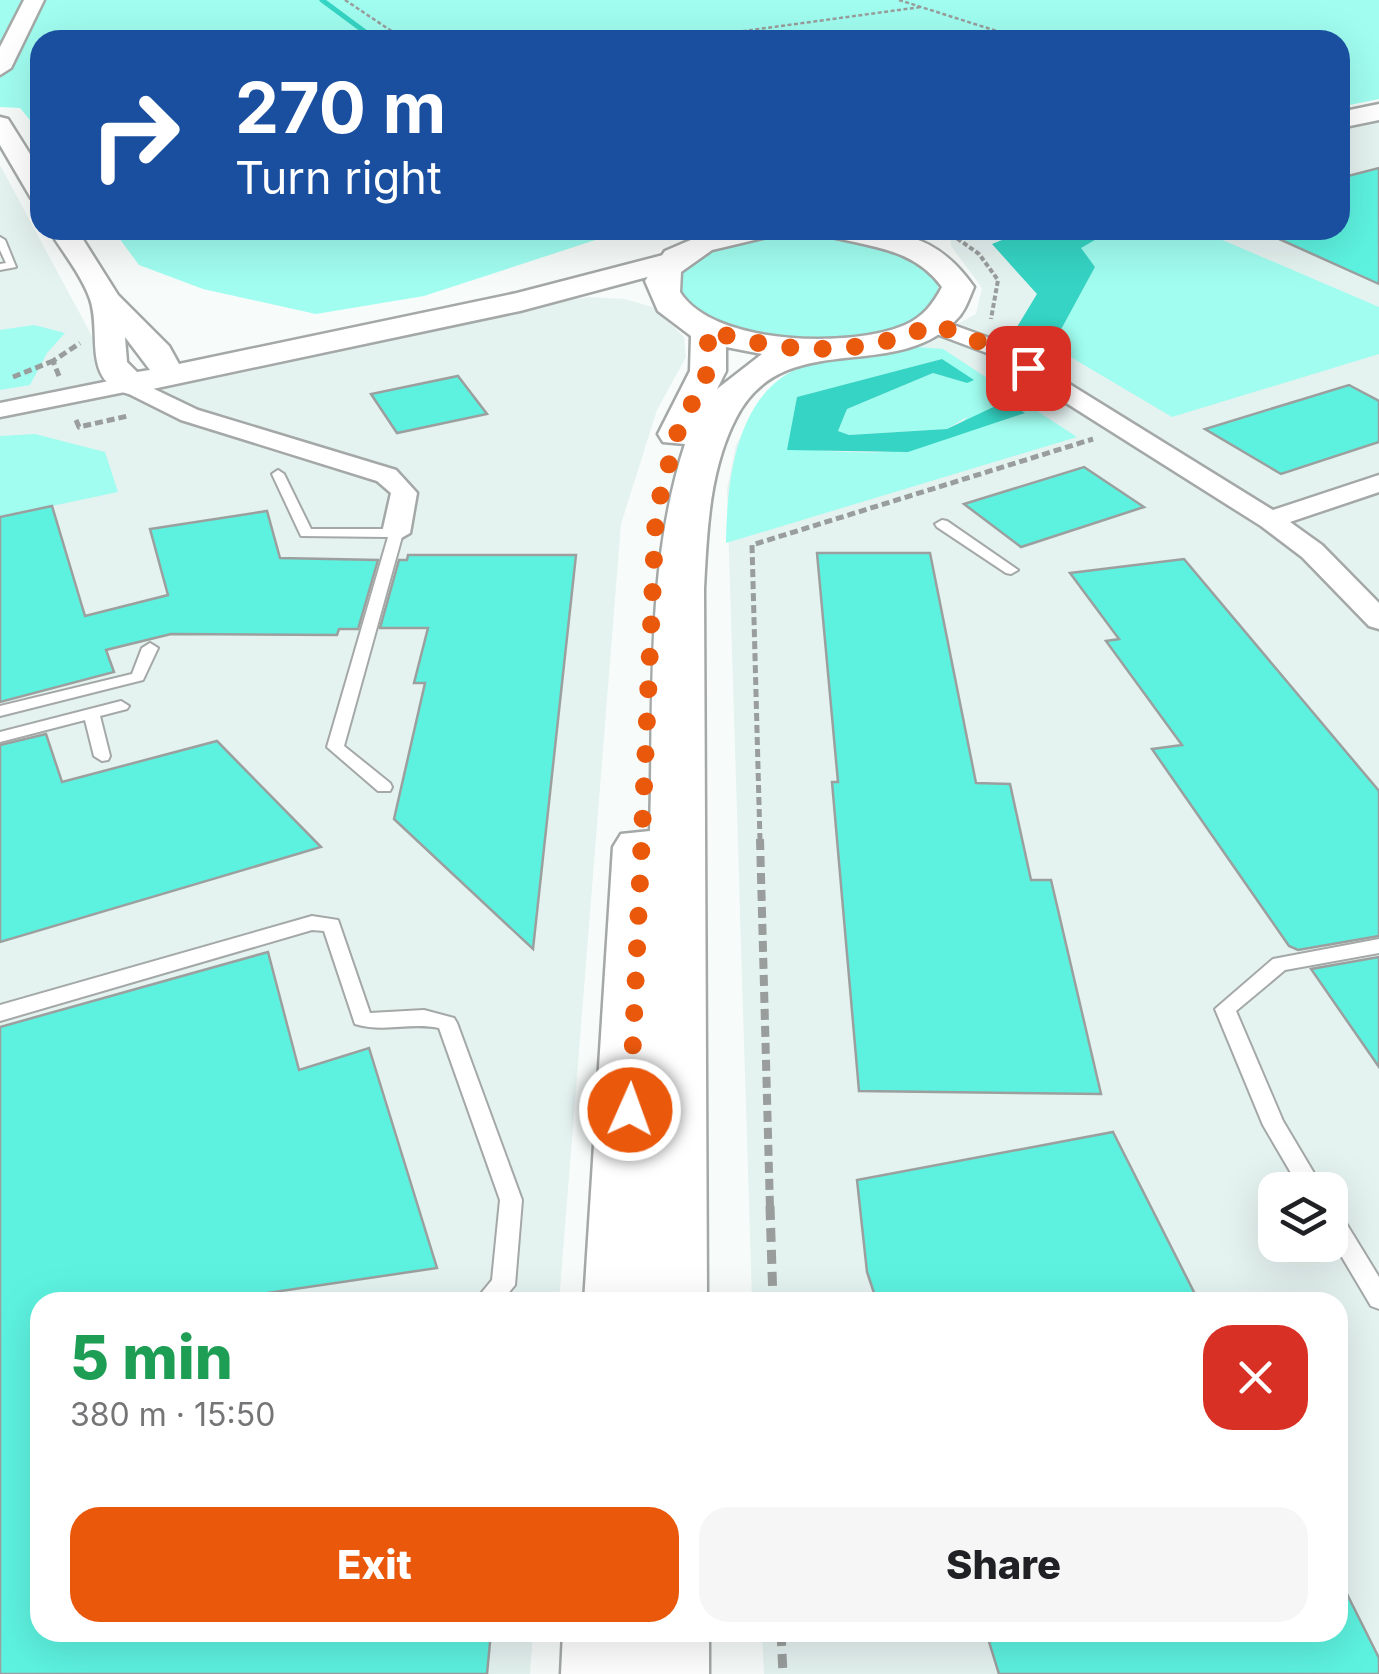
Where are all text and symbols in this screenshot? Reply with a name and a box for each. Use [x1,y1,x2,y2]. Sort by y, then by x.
text: 270 m [235,65,446,150]
icon: right [70,70,200,200]
text: Turn right [235,150,442,205]
pin [986,326,1071,411]
icon: arrive [1001,341,1056,396]
position arrow [578,1058,682,1162]
map controls [1258,1172,1348,1262]
button: layers [1258,1172,1348,1262]
text: 5 min [70,1321,233,1393]
button: close [1203,1325,1308,1430]
text: 380 m · 15:50 [70,1395,275,1434]
button: Exit [70,1507,679,1622]
button: Share [699,1507,1308,1622]

